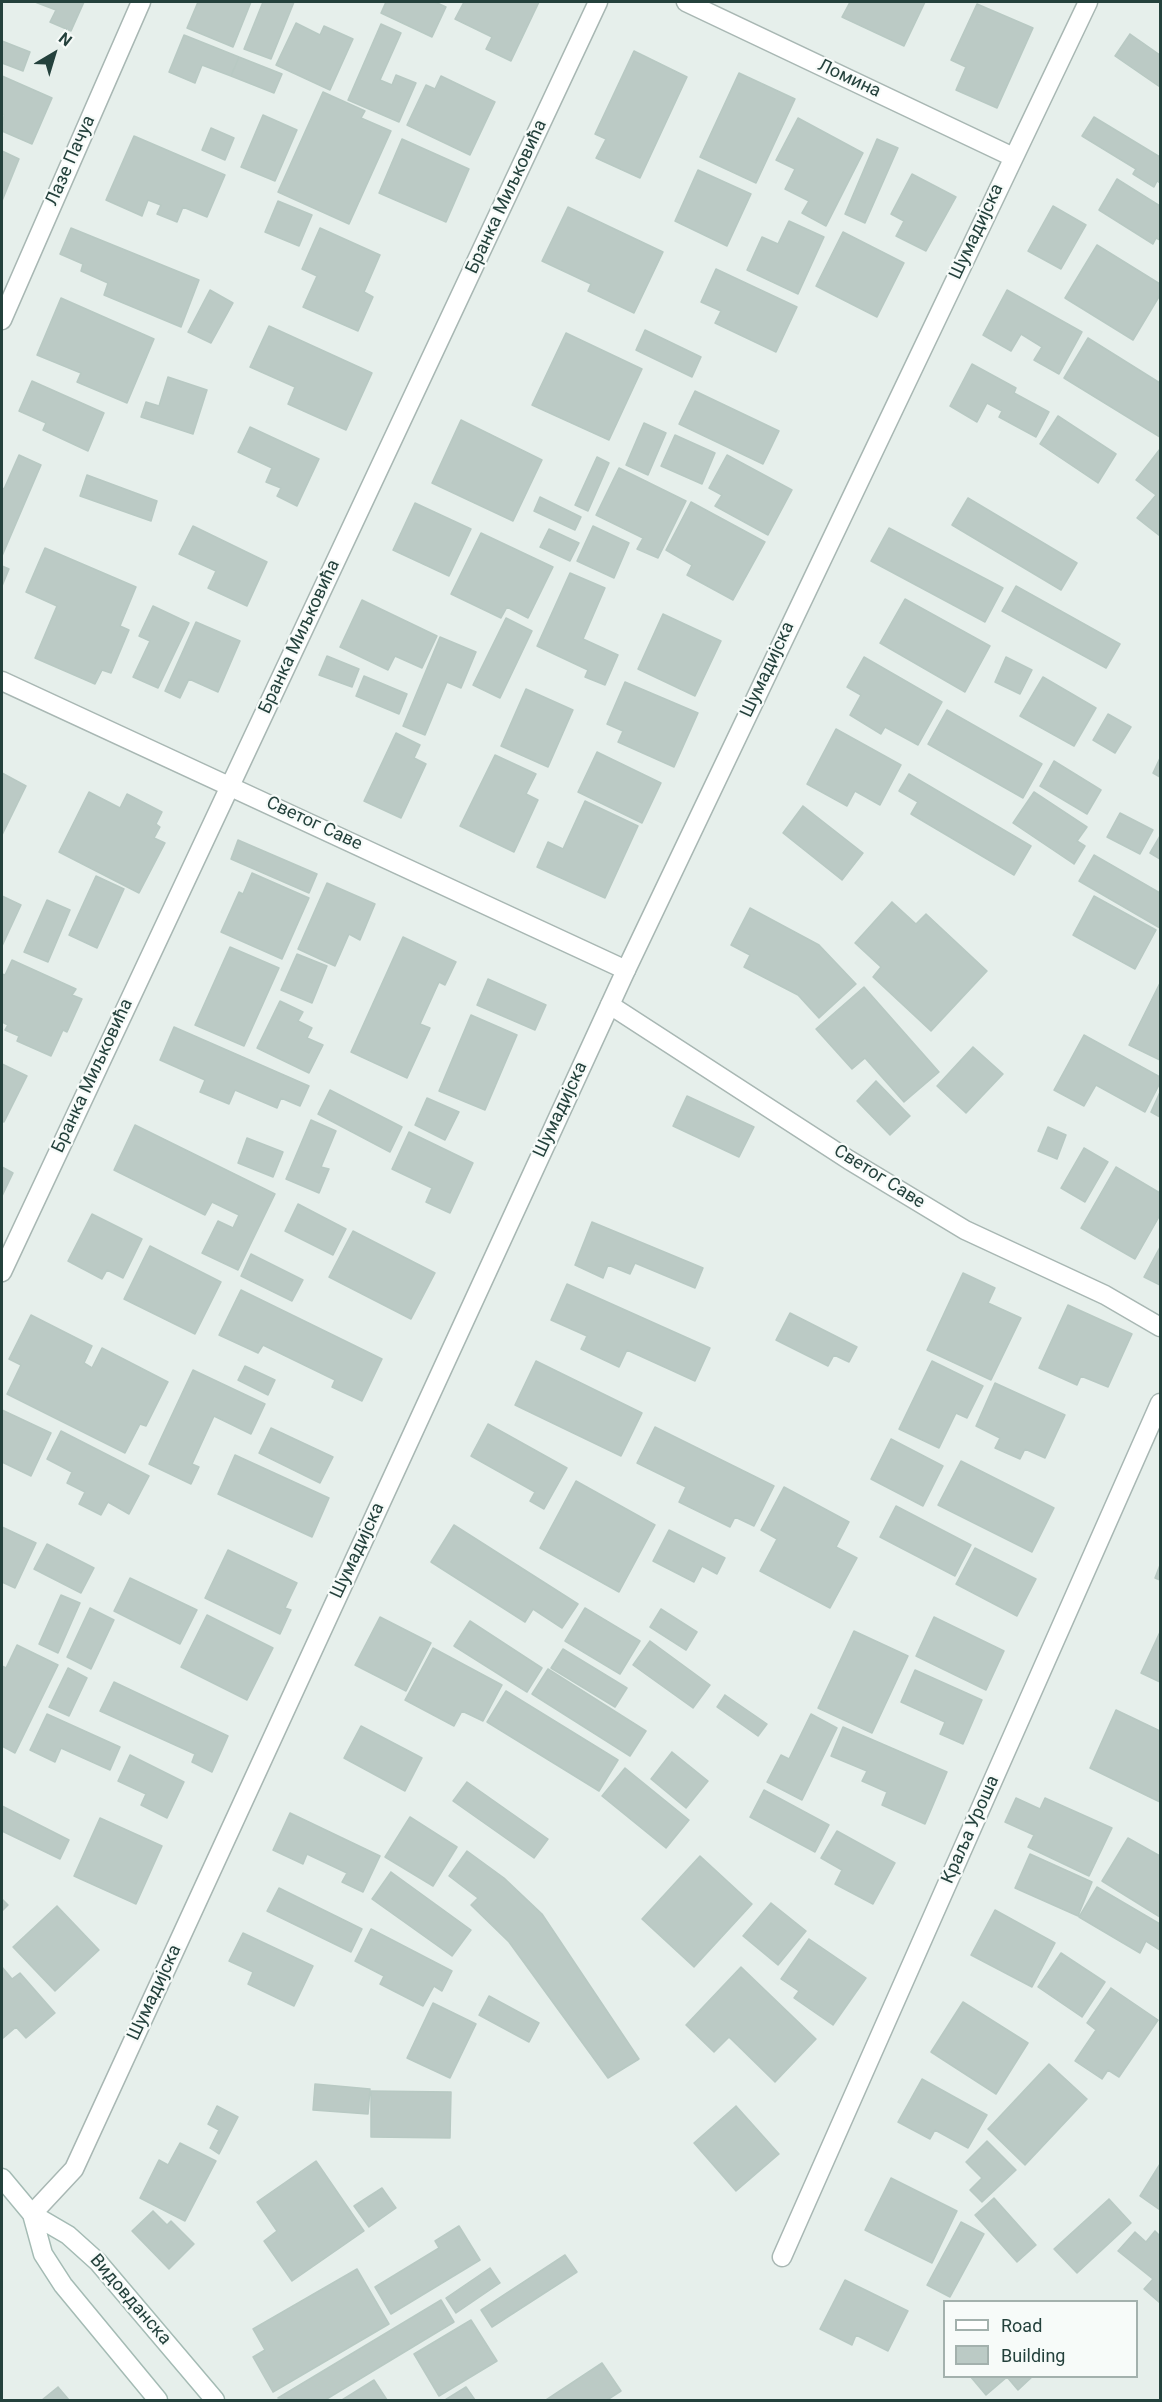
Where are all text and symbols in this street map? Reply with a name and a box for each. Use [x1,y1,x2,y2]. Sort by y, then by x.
north arrow [24,24,84,84]
text: N [55,28,76,50]
street label: Ломина [814,55,884,103]
street label: Лазе Пачуа [42,113,100,209]
street label: Бранка Миљковића [462,117,552,277]
street label: Шумадијска [945,181,1009,283]
street label: Бранка Миљковића [255,557,345,717]
street label: Шумадијска [736,619,800,721]
street label: Светог Саве [263,792,365,856]
street label: Бранка Миљковића [48,996,138,1156]
street label: Шумадијска [529,1059,593,1161]
street label: Светог Саве [829,1140,929,1214]
street label: Шумадијска [326,1500,390,1602]
street label: Краља Уроша [938,1773,1004,1887]
street label: Шумадијска [123,1942,187,2044]
street label: Видовданска [85,2250,175,2350]
legend [943,2300,1138,2378]
text: Road [1001,2315,1042,2336]
text: Building [1001,2345,1065,2366]

